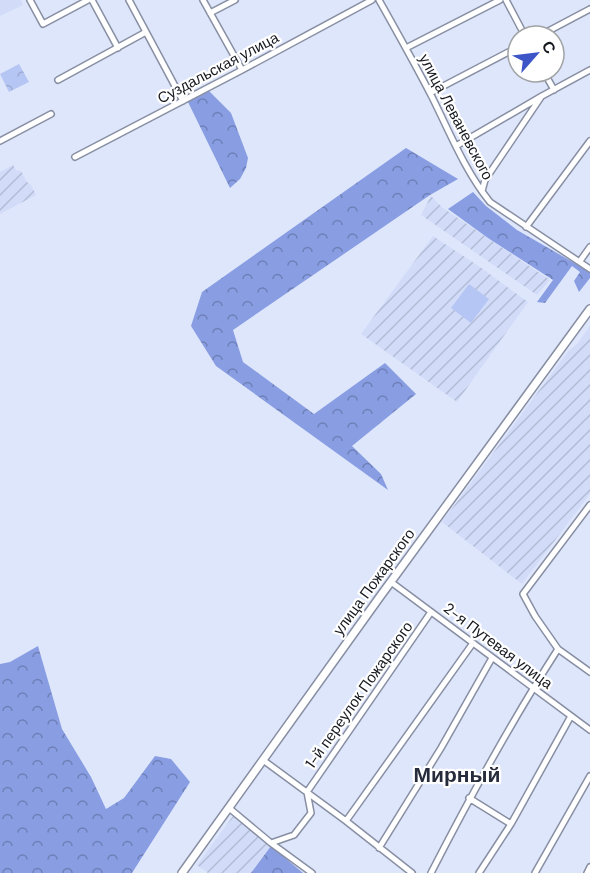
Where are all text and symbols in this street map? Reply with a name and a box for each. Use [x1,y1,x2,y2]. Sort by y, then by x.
north arrow [506,24,566,84]
street label: Суздальская улица [154,27,283,108]
text: С [537,37,561,58]
street label: улица Леваневского [414,50,498,184]
street label: улица Пожарского [329,525,419,639]
street label: 2-я Путевая улица [439,598,557,694]
street label: 1-й переулок Пожарского [301,618,417,772]
district label: Мирный [414,761,500,789]

